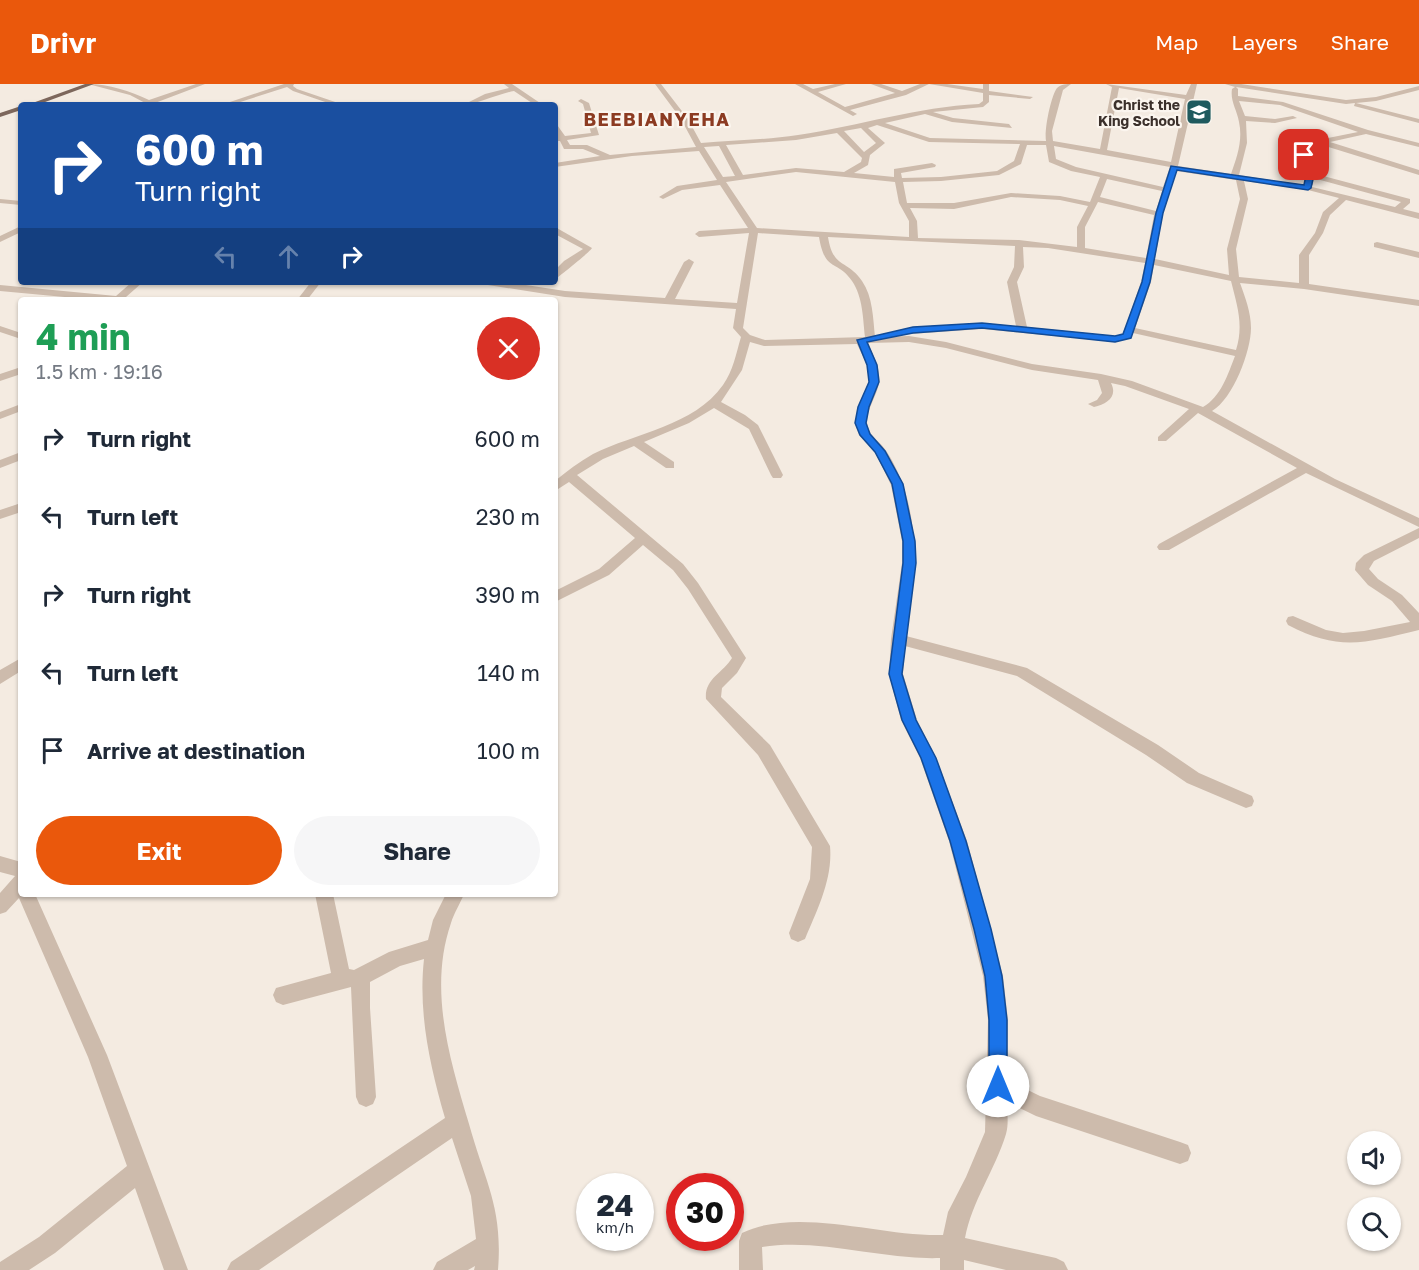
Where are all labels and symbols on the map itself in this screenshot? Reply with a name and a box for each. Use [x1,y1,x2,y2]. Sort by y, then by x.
place label: Christ the King School [1098,96,1180,129]
school or university icon: Christ the King School [1184,97,1214,127]
district label: BEEBIANYEHA [583,108,731,130]
pin [1278,129,1329,180]
position arrow [966,1054,1030,1118]
speed limit sign: 30 [666,1173,744,1251]

